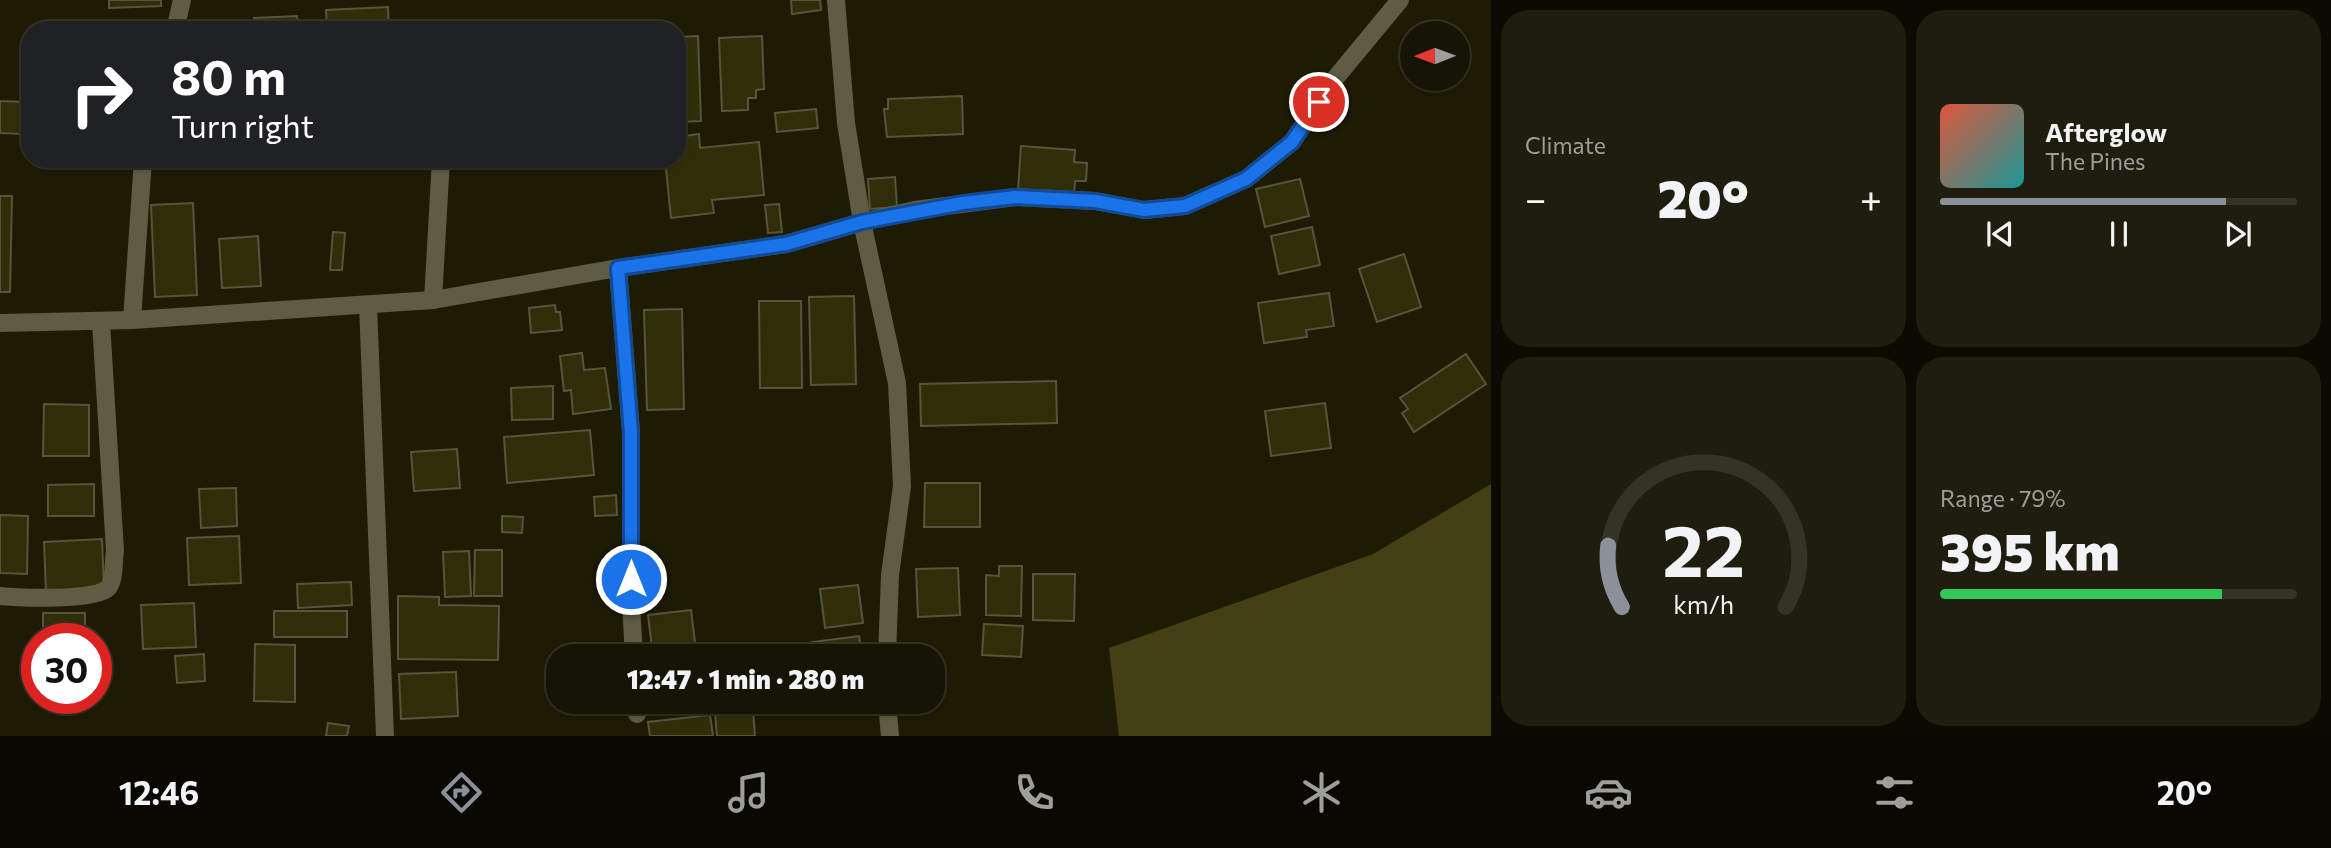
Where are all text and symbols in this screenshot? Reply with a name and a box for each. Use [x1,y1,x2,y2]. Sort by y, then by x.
north arrow [1400,21,1470,91]
map controls [1400,21,1470,91]
text: 80 m [171,45,286,105]
icon: right [56,49,147,140]
pin [1289,72,1349,132]
icon: arrive [1300,83,1338,121]
text: Turn right [171,105,314,145]
text: Afterglow [2045,116,2167,147]
text: Climate [1525,131,1606,159]
text: The Pines [2045,147,2146,175]
text: 20° [1657,165,1749,229]
text: − [1525,174,1547,221]
text: + [1860,174,1882,221]
icon: previous [1981,215,2019,253]
icon: pause [2100,215,2138,253]
icon: next [2219,215,2257,253]
text: Range · 79% [1940,484,2065,512]
text: 22 [1662,504,1745,593]
text: 395 km [1940,518,2120,582]
position arrow [594,542,668,616]
text: km/h [1673,589,1734,619]
speed limit sign: 30 [21,623,112,714]
text: 12:47 · 1 min · 280 m [627,663,864,694]
icon: directions [437,768,486,817]
icon: music [724,768,773,817]
icon: phone [1010,768,1059,817]
icon: climate [1297,768,1346,817]
icon: car [1584,768,1633,817]
icon: filters [1870,768,1919,817]
text: 12:46 [119,772,199,812]
text: 20° [2157,772,2212,812]

